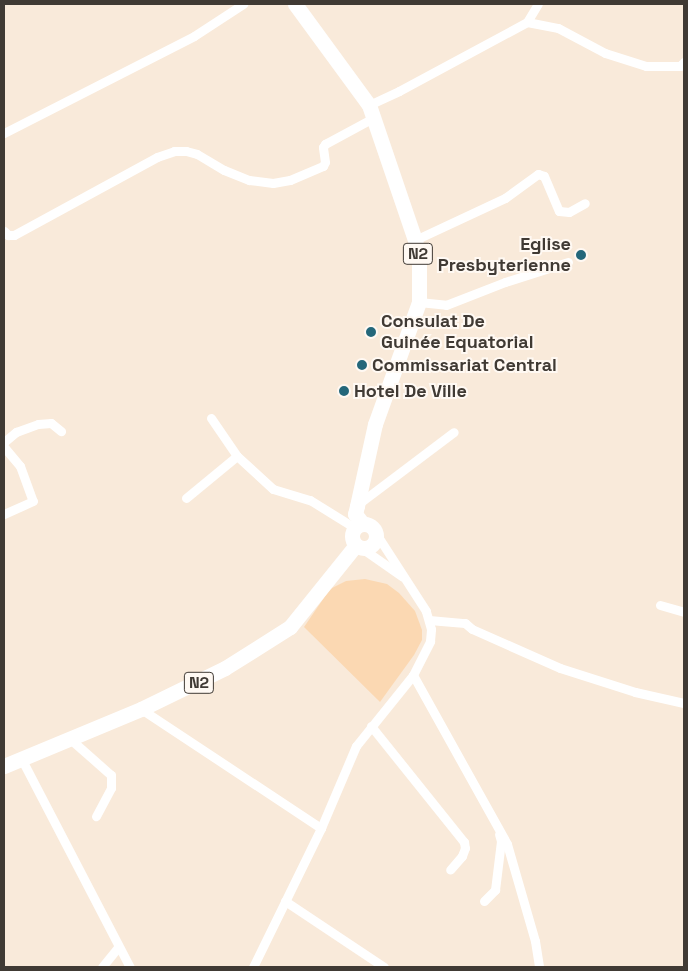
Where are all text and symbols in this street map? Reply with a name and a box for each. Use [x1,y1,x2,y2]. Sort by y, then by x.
place label: Eglise Presbyterienne [438,234,571,276]
road number: N2 [402,240,434,268]
marker: Eglise Presbyterienne [575,249,587,261]
place label: Consulat De Guinée Equatorial [381,311,534,354]
marker: Consulat De Guinée Equatorial [365,326,377,338]
place label: Commissariat Central [372,354,557,376]
marker: Commissariat Central [356,359,368,371]
place label: Hotel De Ville [354,380,467,402]
marker: Hotel De Ville [338,385,350,397]
road number: N2 [183,670,215,696]

